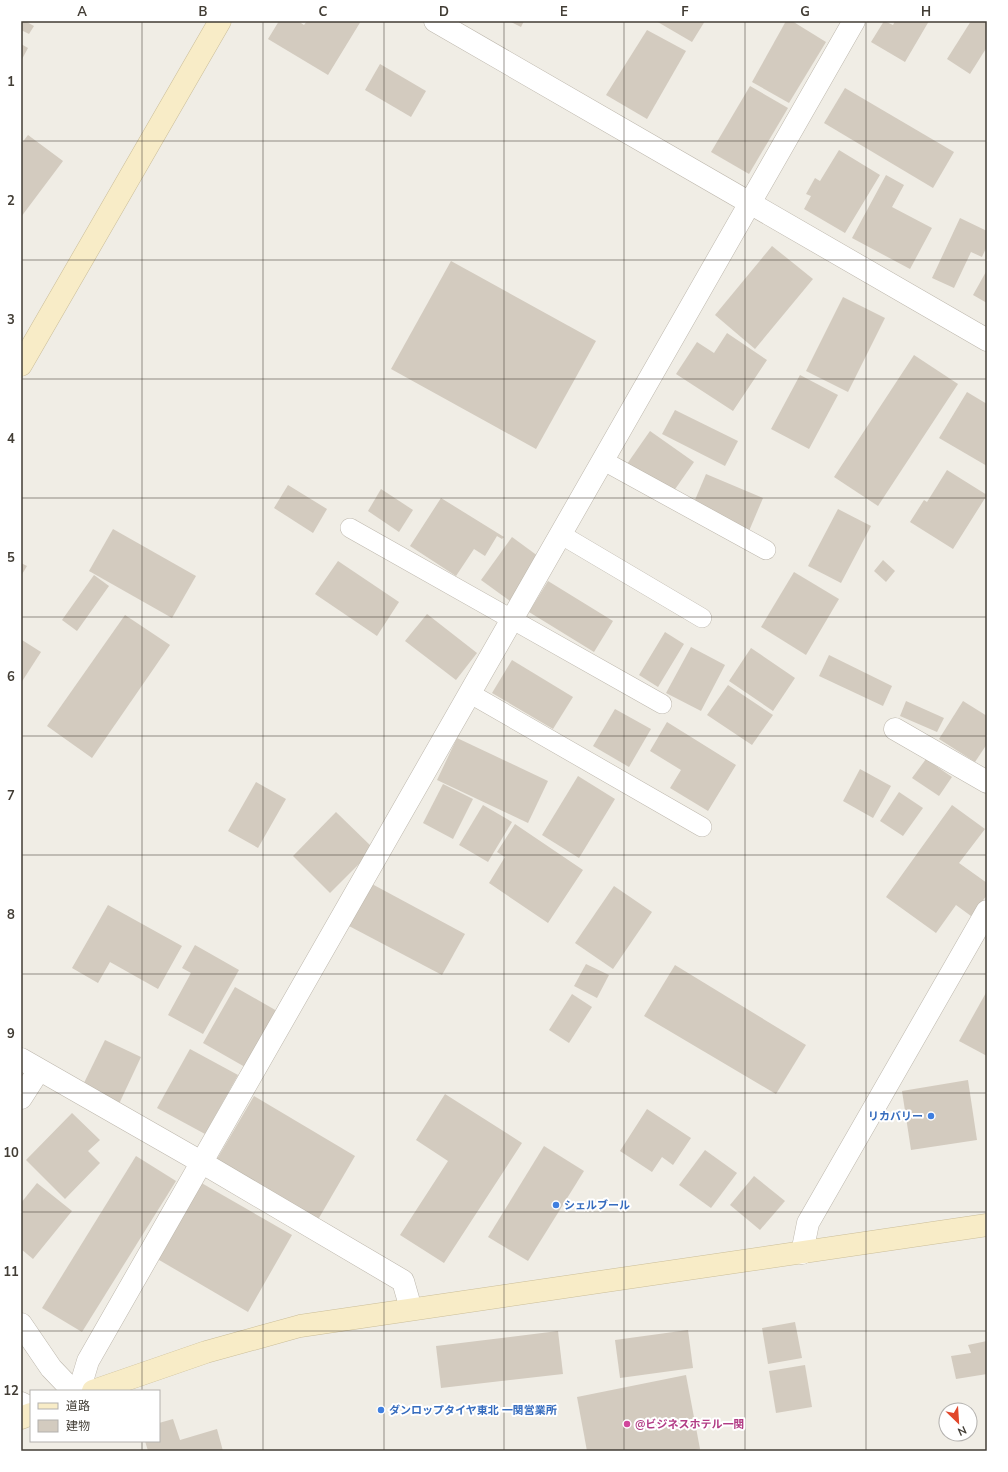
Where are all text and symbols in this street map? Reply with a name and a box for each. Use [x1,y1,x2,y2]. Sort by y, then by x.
text: A [77,3,87,21]
text: B [199,3,208,21]
text: C [319,3,328,21]
text: D [439,3,449,21]
text: E [560,3,568,21]
text: F [681,3,689,21]
text: G [800,3,810,21]
text: H [921,3,931,21]
text: 1 [7,73,15,91]
text: 2 [7,192,15,210]
text: 3 [7,311,15,329]
text: 4 [7,430,15,448]
text: 5 [7,549,15,567]
text: 6 [7,668,15,686]
text: 7 [7,787,15,805]
text: 8 [7,906,15,924]
text: 9 [7,1025,15,1043]
place label: リカバリー [868,1109,923,1124]
marker: リカバリー [926,1111,936,1121]
text: 10 [3,1144,19,1162]
place label: シェルブール [564,1198,630,1213]
marker: シェルブール [551,1200,561,1210]
text: 11 [3,1263,19,1281]
text: 12 [3,1382,19,1400]
legend [30,1390,160,1442]
text: 道路 [66,1398,90,1414]
north arrow [938,1402,978,1442]
place label: ダンロップタイヤ東北 一関営業所 [389,1403,557,1418]
marker: ダンロップタイヤ東北 一関営業所 [376,1405,386,1415]
place label: @ビジネスホテル一関 [635,1417,744,1432]
text: 建物 [66,1418,90,1434]
marker: @ビジネスホテル一関 [622,1419,632,1429]
text: N [955,1422,969,1439]

